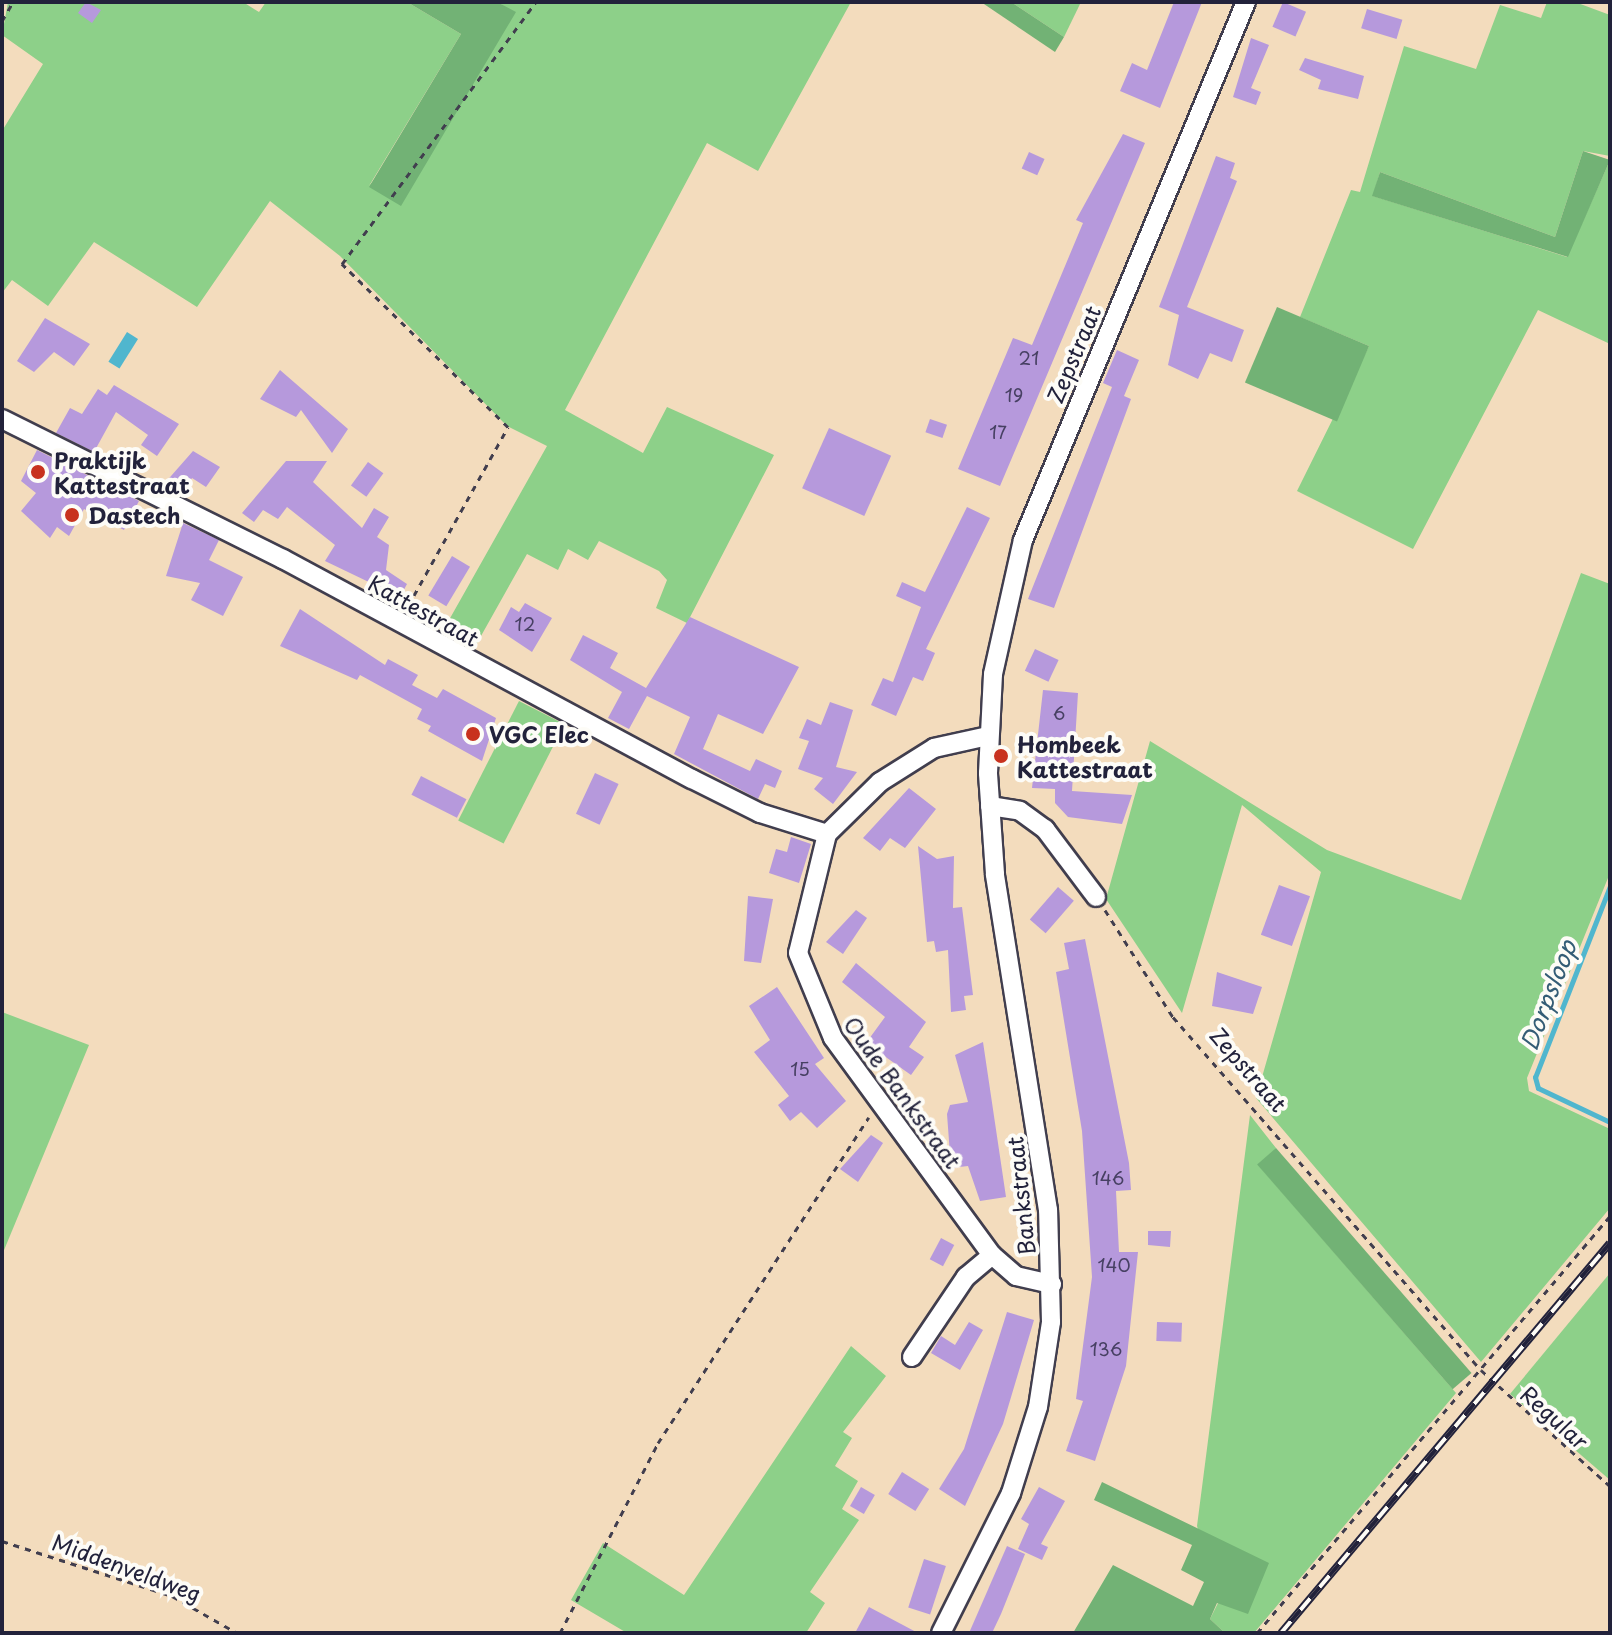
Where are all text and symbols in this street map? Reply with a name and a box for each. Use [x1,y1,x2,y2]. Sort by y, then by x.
street label: Zepstraat [1041,301,1105,407]
house number: 21 [1019,347,1039,369]
house number: 19 [1005,384,1023,406]
house number: 17 [989,421,1007,443]
place label: Praktijk Kattestraat [54,446,190,498]
marker: Praktijk Kattestraat [29,463,47,481]
place label: Dastech [88,502,181,528]
marker: Dastech [63,506,81,524]
street label: Kattestraat [364,569,484,651]
house number: 12 [515,613,535,635]
house number: 6 [1053,702,1065,724]
place label: VGC Elec [489,721,590,747]
marker: VGC Elec [464,725,482,743]
place label: Hombeek Kattestraat [1017,730,1153,782]
marker: Hombeek Kattestraat [992,747,1010,765]
water label: Dorpsloop [1514,936,1582,1054]
street label: Oude Bankstraat [839,1011,967,1173]
street label: Zepstraat [1205,1021,1293,1117]
house number: 15 [790,1058,810,1080]
street label: Bankstraat [1001,1135,1039,1257]
house number: 146 [1092,1167,1124,1189]
house number: 140 [1097,1254,1131,1276]
house number: 136 [1090,1338,1122,1360]
street label: Regular [1516,1380,1594,1454]
street label: Middenveldweg [49,1528,205,1606]

